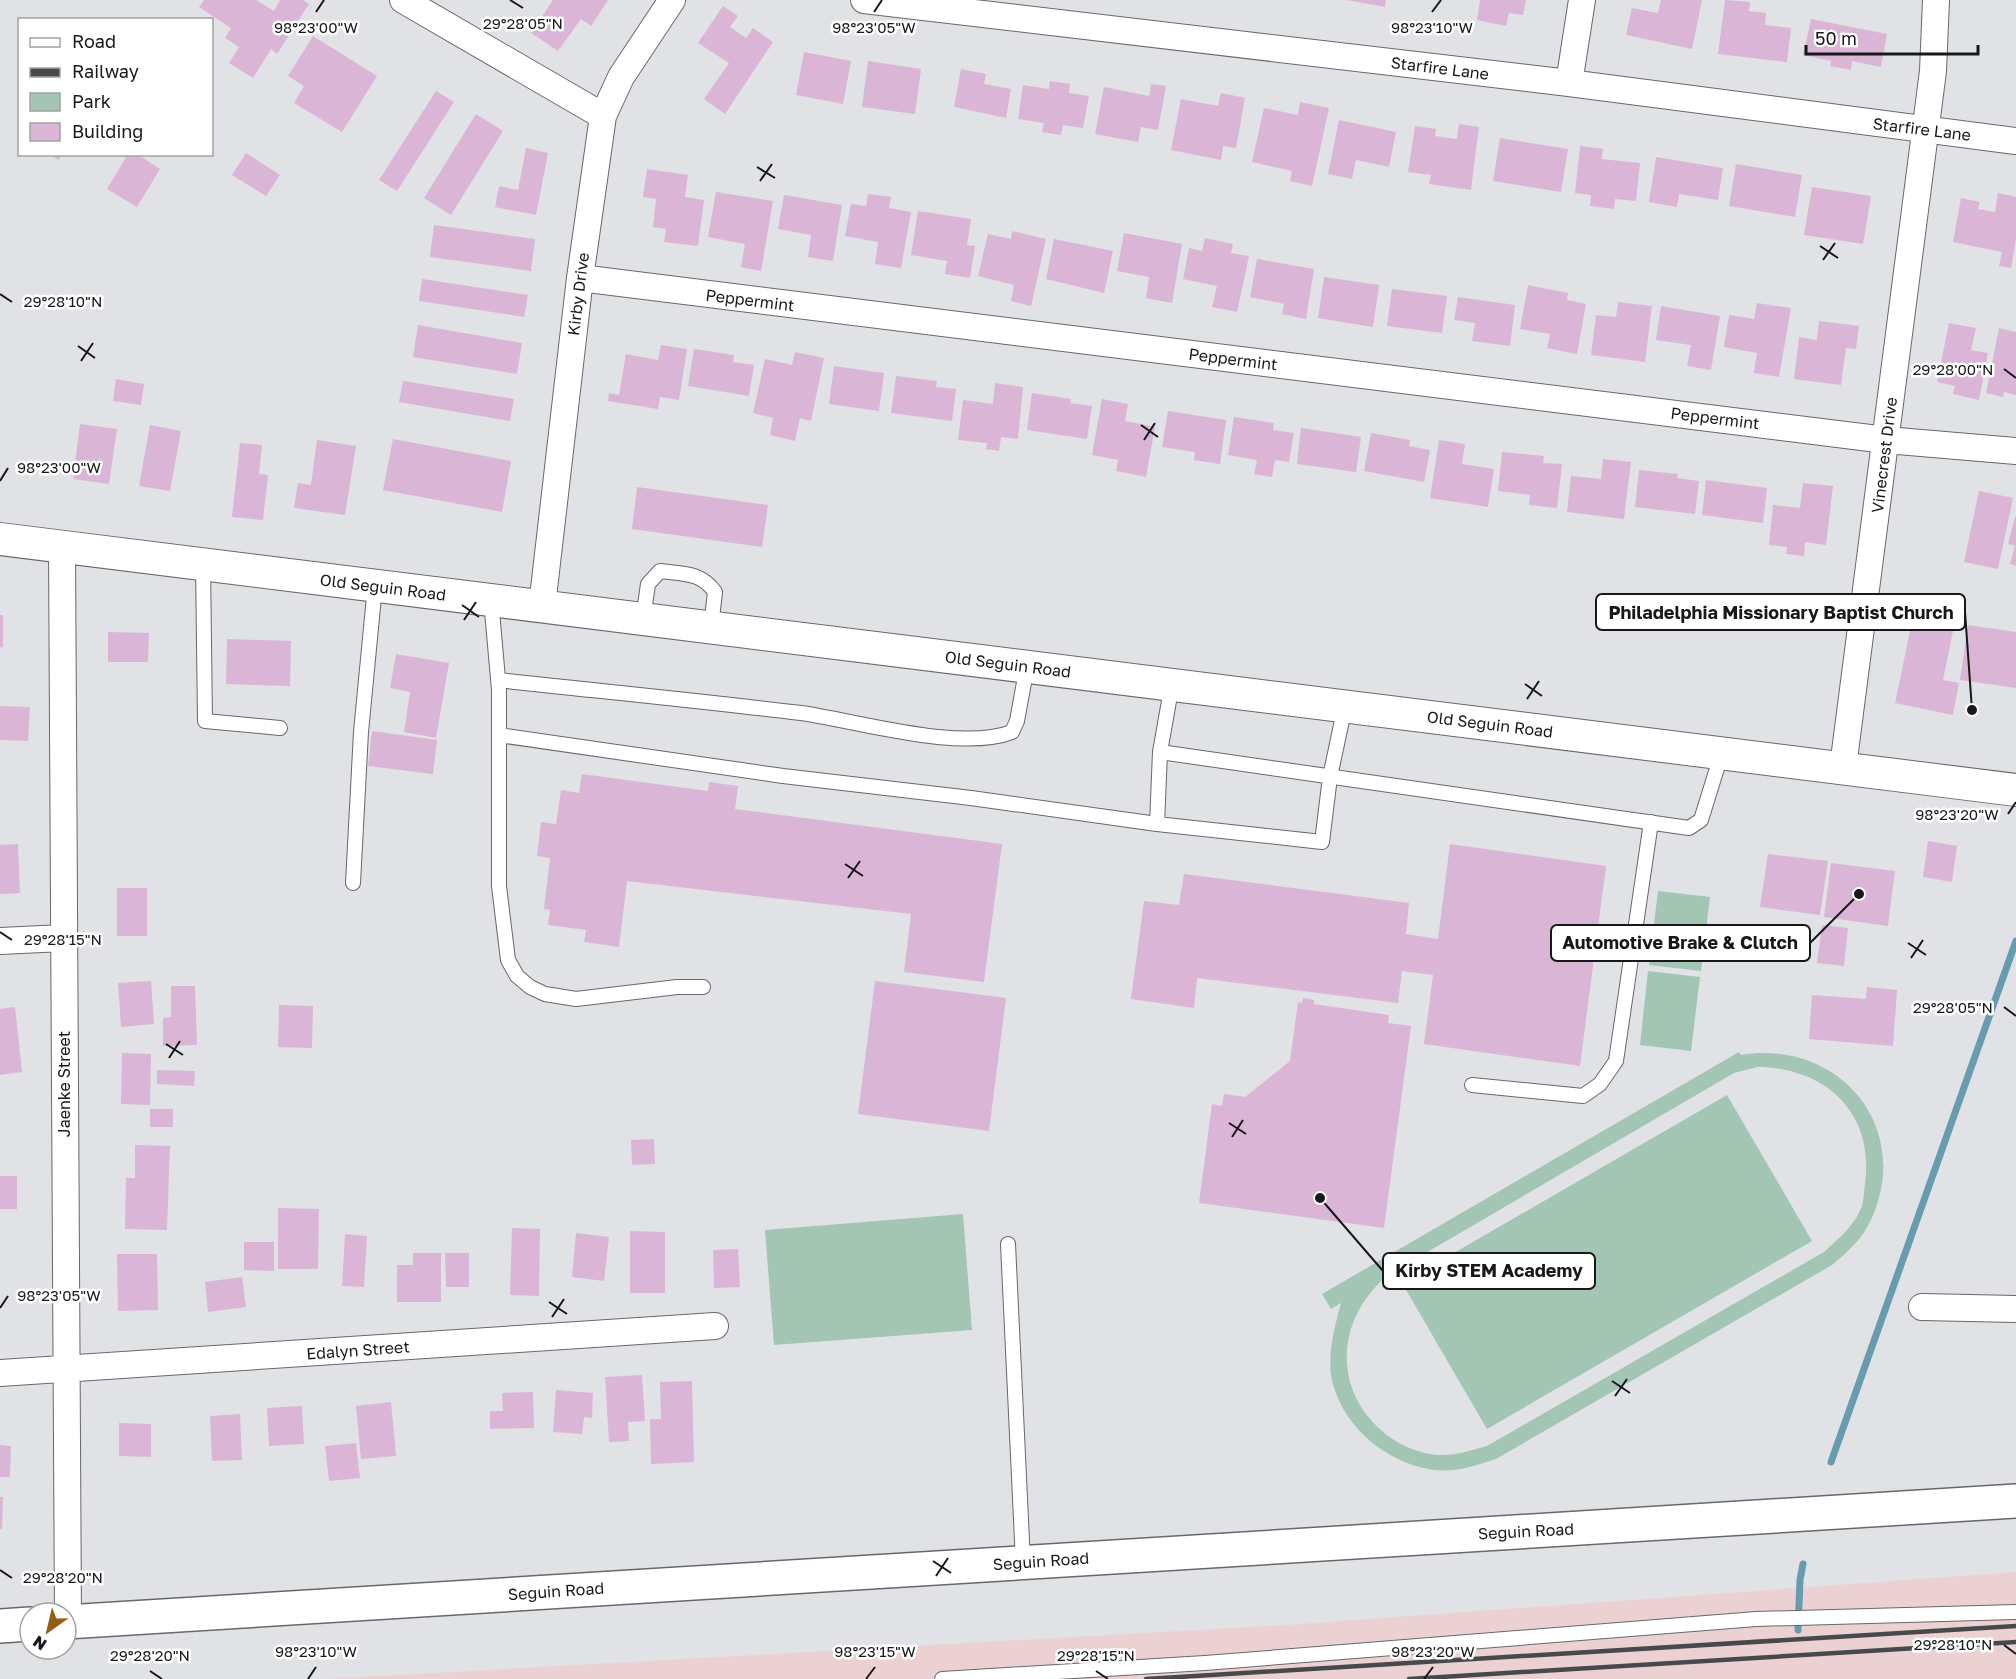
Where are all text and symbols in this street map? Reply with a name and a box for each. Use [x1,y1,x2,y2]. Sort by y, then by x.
text: 29°28'05"N [483,14,563,32]
legend [18,18,213,156]
text: 98°23'00"W [274,18,358,36]
text: 98°23'05"W [832,18,916,36]
text: 98°23'10"W [1391,18,1473,36]
scale bar [1806,18,1978,56]
text: 50 m [1815,27,1857,49]
text: Road [72,30,116,52]
street label: Starfire Lane [1390,52,1490,84]
text: Railway [72,60,139,82]
text: Park [72,90,111,112]
street label: Starfire Lane [1872,113,1972,145]
text: Building [72,120,143,142]
street label: Kirby Drive [563,251,593,337]
street label: Peppermint [704,285,796,315]
text: 29°28'10"N [24,292,102,310]
street label: Peppermint [1187,344,1279,374]
text: 29°28'00"N [1913,360,1993,378]
street label: Vinecrest Drive [1867,396,1901,514]
street label: Peppermint [1669,403,1761,433]
text: 98°23'00"W [17,458,101,476]
street label: Old Seguin Road [319,569,447,605]
callout: Philadelphia Missionary Baptist Church [1596,594,1965,630]
text: Philadelphia Missionary Baptist Church [1608,601,1954,623]
street label: Old Seguin Road [944,646,1072,682]
street label: Old Seguin Road [1426,706,1554,742]
text: 98°23'20"W [1915,805,1999,823]
callout: Automotive Brake & Clutch [1551,925,1810,961]
text: 29°28'15"N [24,930,102,948]
text: Automotive Brake & Clutch [1562,931,1798,953]
text: 29°28'05"N [1913,998,1993,1016]
street label: Jaenke Street [54,1031,74,1137]
callout: Kirby STEM Academy [1383,1253,1595,1289]
text: Kirby STEM Academy [1395,1259,1583,1281]
text: 98°23'05"W [17,1286,101,1304]
street label: Edalyn Street [306,1336,410,1364]
street label: Seguin Road [1477,1518,1575,1544]
street label: Seguin Road [992,1548,1090,1574]
text: 29°28'20"N [23,1568,103,1586]
street label: Seguin Road [507,1578,605,1604]
north arrow [18,1601,78,1661]
text: N [29,1632,50,1655]
text: 29°28'10"N [1914,1635,1992,1653]
text: 98°23'10"W [275,1642,357,1660]
text: 98°23'15"W [834,1642,916,1660]
text: 98°23'20"W [1391,1642,1475,1660]
text: 29°28'20"N [110,1646,190,1664]
text: 29°28'15"N [1057,1646,1135,1664]

